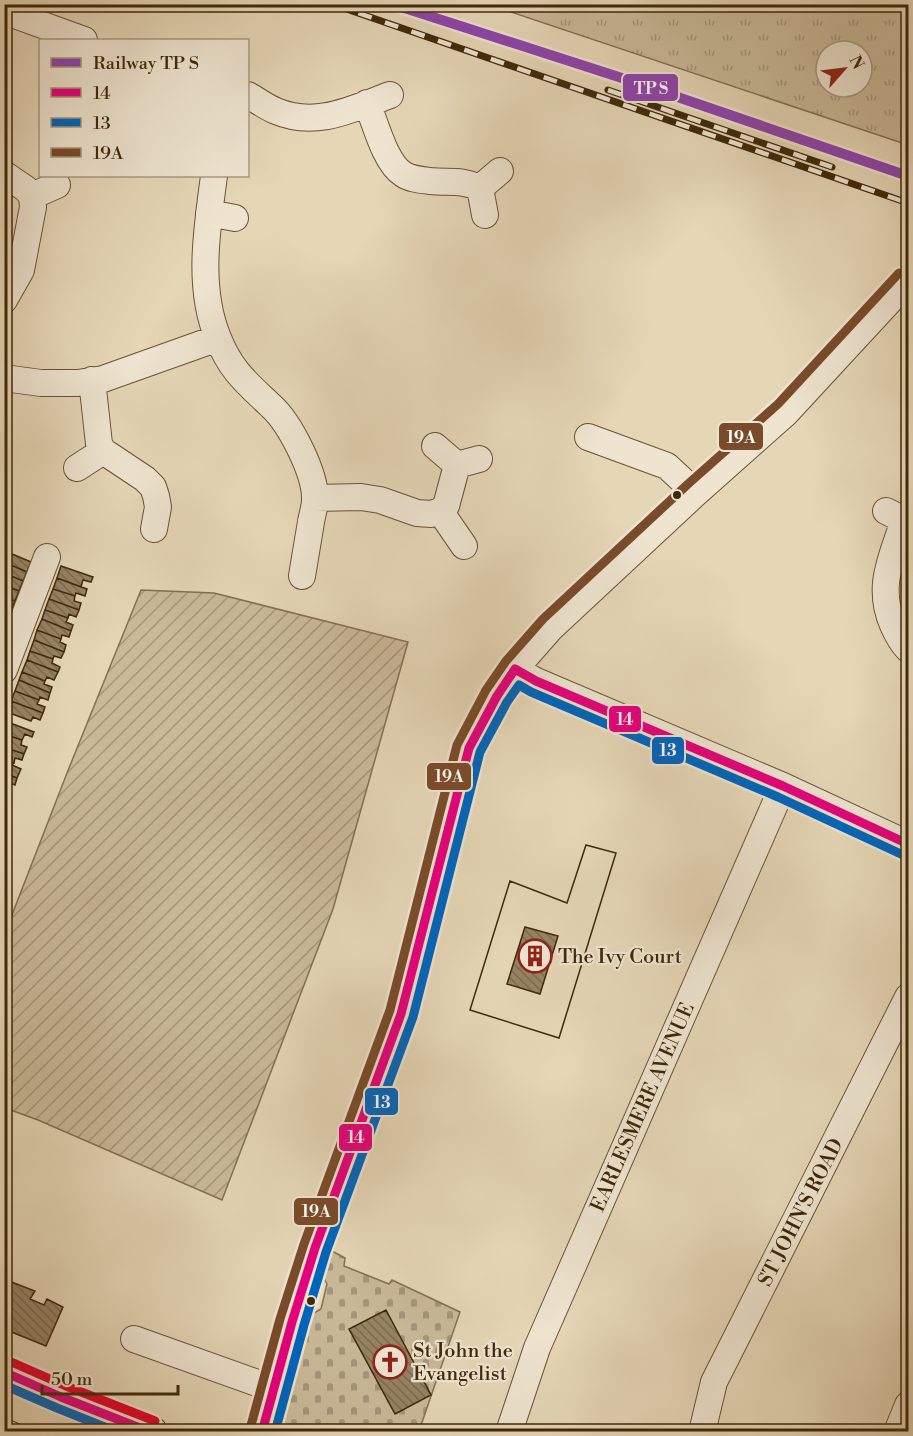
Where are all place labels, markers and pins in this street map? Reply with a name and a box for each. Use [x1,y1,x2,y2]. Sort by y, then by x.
unlabelled marker [671,489,683,501]
building icon: The Ivy Court [517,938,553,974]
place label: The Ivy Court [558,945,682,970]
unlabelled marker [305,1295,317,1307]
place label: St John the Evangelist [413,1339,513,1387]
church icon: St John the Evangelist [372,1344,408,1380]

